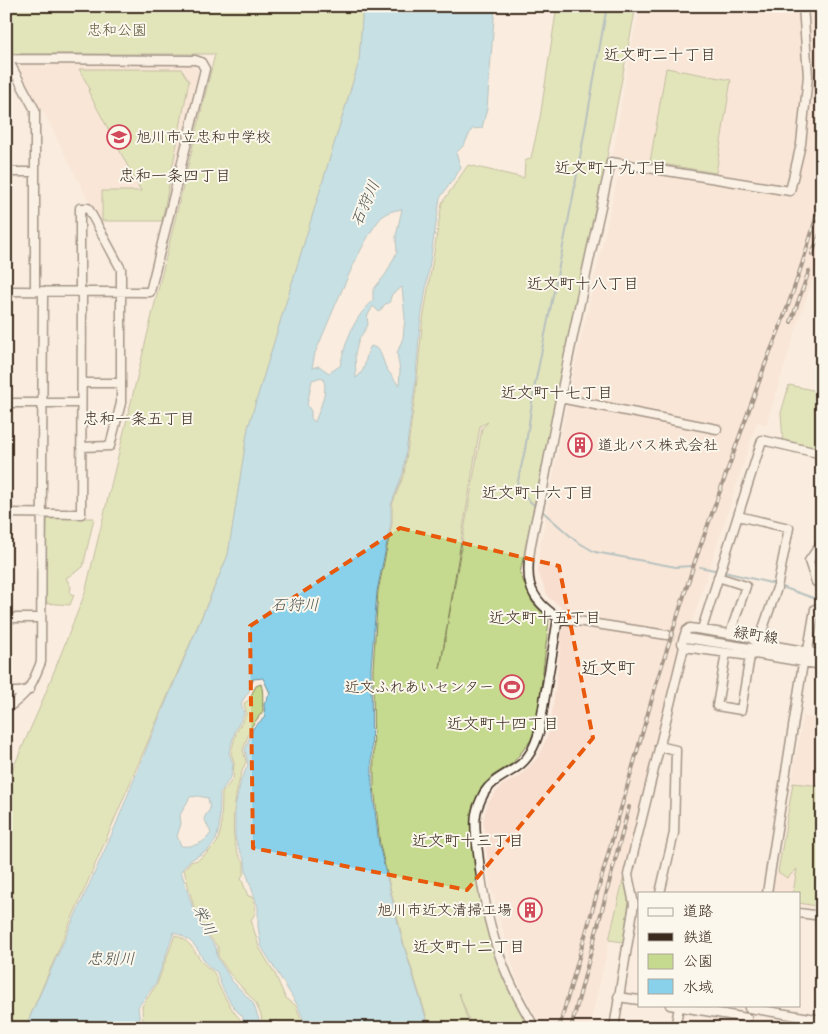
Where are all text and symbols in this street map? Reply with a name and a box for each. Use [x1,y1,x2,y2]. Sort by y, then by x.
park label: 忠和公園 [87,17,147,43]
district label: 近文町二十丁目 [604,40,716,69]
school or university icon: 旭川市立忠和中学校 [106,124,132,150]
place label: 旭川市立忠和中学校 [136,124,271,150]
district label: 近文町十九丁目 [555,153,667,182]
district label: 忠和一条四丁目 [119,161,231,190]
water label: 石狩川 [342,175,388,231]
district label: 近文町十八丁目 [527,269,639,298]
district label: 近文町十七丁目 [501,378,613,407]
district label: 忠和一条五丁目 [83,404,195,433]
building icon: 道北バス株式会社 [567,432,593,458]
place label: 道北バス株式会社 [598,432,718,458]
district label: 近文町十六丁目 [482,478,594,507]
water label: 石狩川 [271,590,319,619]
district label: 近文町十五丁目 [489,603,601,632]
street label: 緑町線 [732,619,780,651]
district label: 近文町 [581,652,635,684]
place label: 近文ふれあいセンター [345,674,494,700]
sports icon: 近文ふれあいセンター [499,674,525,700]
district label: 近文町十四丁目 [447,709,559,738]
district label: 近文町十三丁目 [412,826,524,855]
legend [638,892,800,1006]
place label: 旭川市近文清掃工場 [377,897,512,923]
building icon: 旭川市近文清掃工場 [517,897,543,923]
text: 道路 [683,898,713,924]
water label: 栄川 [185,899,225,941]
text: 鉄道 [683,924,713,950]
district label: 近文町十二丁目 [413,932,525,961]
water label: 忠別川 [87,944,135,973]
text: 公園 [683,948,713,974]
text: 水域 [683,974,713,1000]

